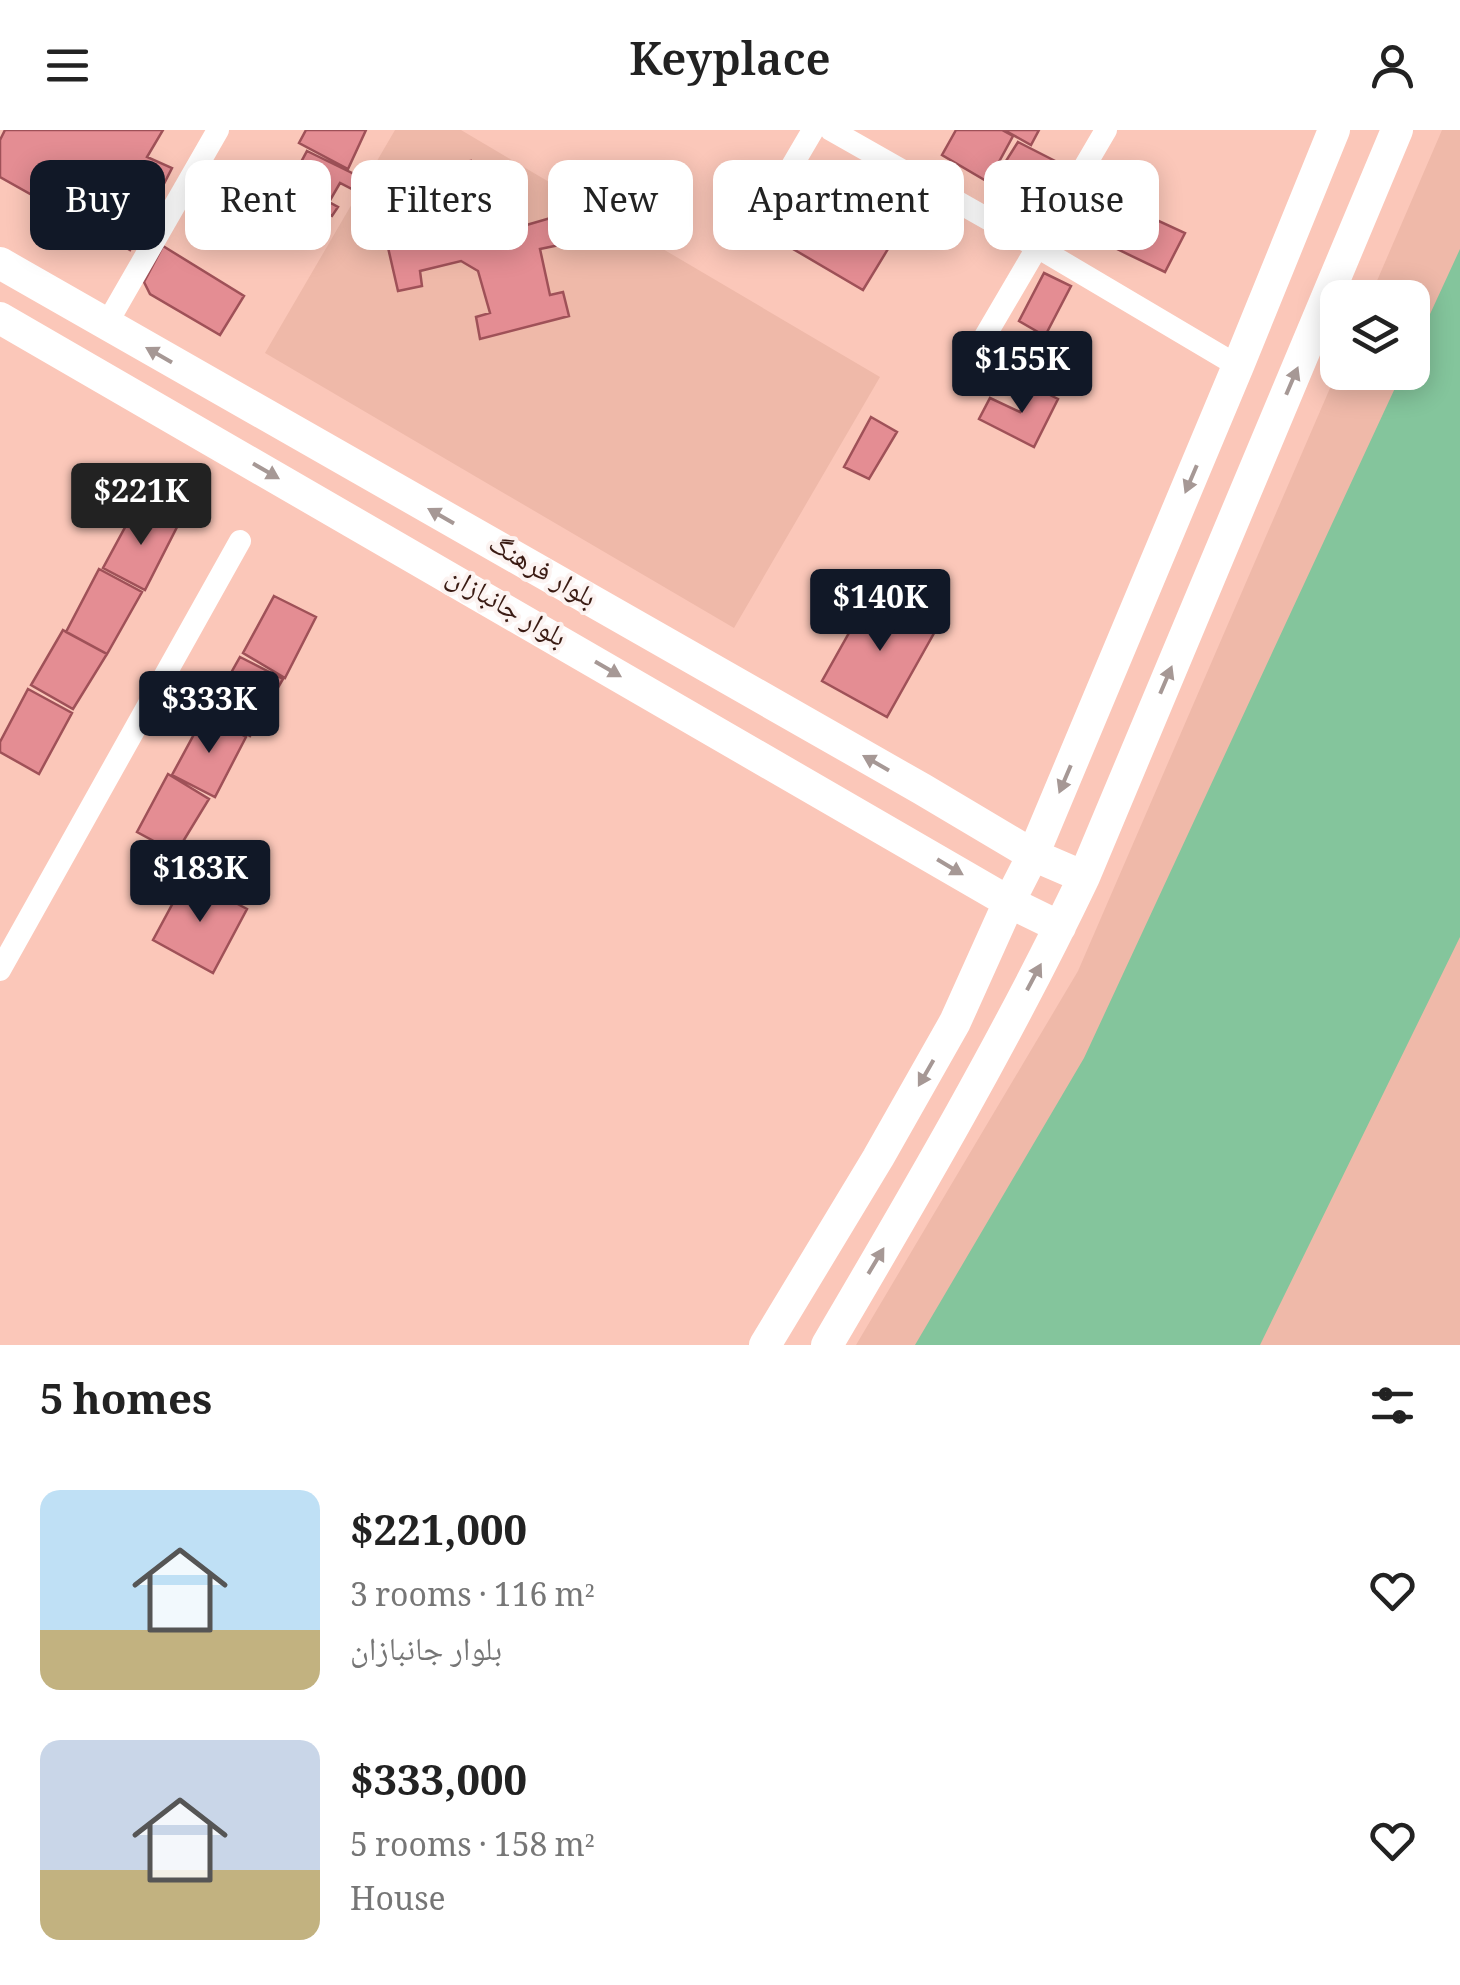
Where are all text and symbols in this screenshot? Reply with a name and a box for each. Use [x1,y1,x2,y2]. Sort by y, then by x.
text: Keyplace [629,27,831,104]
icon: menu [40,38,95,93]
icon: person [1365,38,1420,93]
chip: Buy [30,160,165,250]
chip: Rent [185,160,331,250]
chip: Filters [351,160,528,250]
chip: New [548,160,693,250]
chip: Apartment [713,160,964,250]
chip: House [984,160,1159,250]
map controls [1320,280,1430,390]
button: layers [1320,280,1430,390]
pin: $155K [952,331,1092,416]
text: $155K [974,336,1070,390]
one-way arrow [144,347,173,364]
one-way arrow [1284,366,1300,396]
one-way arrow [252,462,280,480]
pin: $221K [71,463,211,548]
one-way arrow [1183,464,1199,494]
text: $221K [93,468,189,522]
one-way arrow [427,508,455,525]
street label: بلوار فرهنگ [478,523,604,623]
street label: بلوار جانبازان [435,555,575,663]
pin: $140K [810,569,950,654]
text: $140K [832,574,928,628]
one-way arrow [594,660,622,677]
one-way arrow [1159,665,1175,695]
pin: $333K [139,671,279,756]
text: $333K [161,676,257,730]
one-way arrow [862,755,890,772]
one-way arrow [1057,764,1073,794]
pin: $183K [130,840,270,925]
text: $183K [152,845,248,899]
one-way arrow [936,858,964,875]
one-way arrow [1025,962,1042,991]
one-way arrow [918,1058,935,1087]
one-way arrow [867,1247,884,1275]
text: 5 homes [40,1369,212,1441]
icon: filters [1365,1378,1420,1433]
text: $221,000 [350,1500,527,1572]
icon: home [120,1530,240,1650]
icon: heart [1365,1563,1420,1618]
text: 3 rooms · 116 m² [350,1572,594,1626]
text: بلوار جانبازان [350,1626,502,1680]
text: $333,000 [350,1750,527,1822]
icon: home [120,1780,240,1900]
icon: heart [1365,1813,1420,1868]
text: 5 rooms · 158 m² [350,1822,594,1876]
text: House [350,1876,446,1930]

